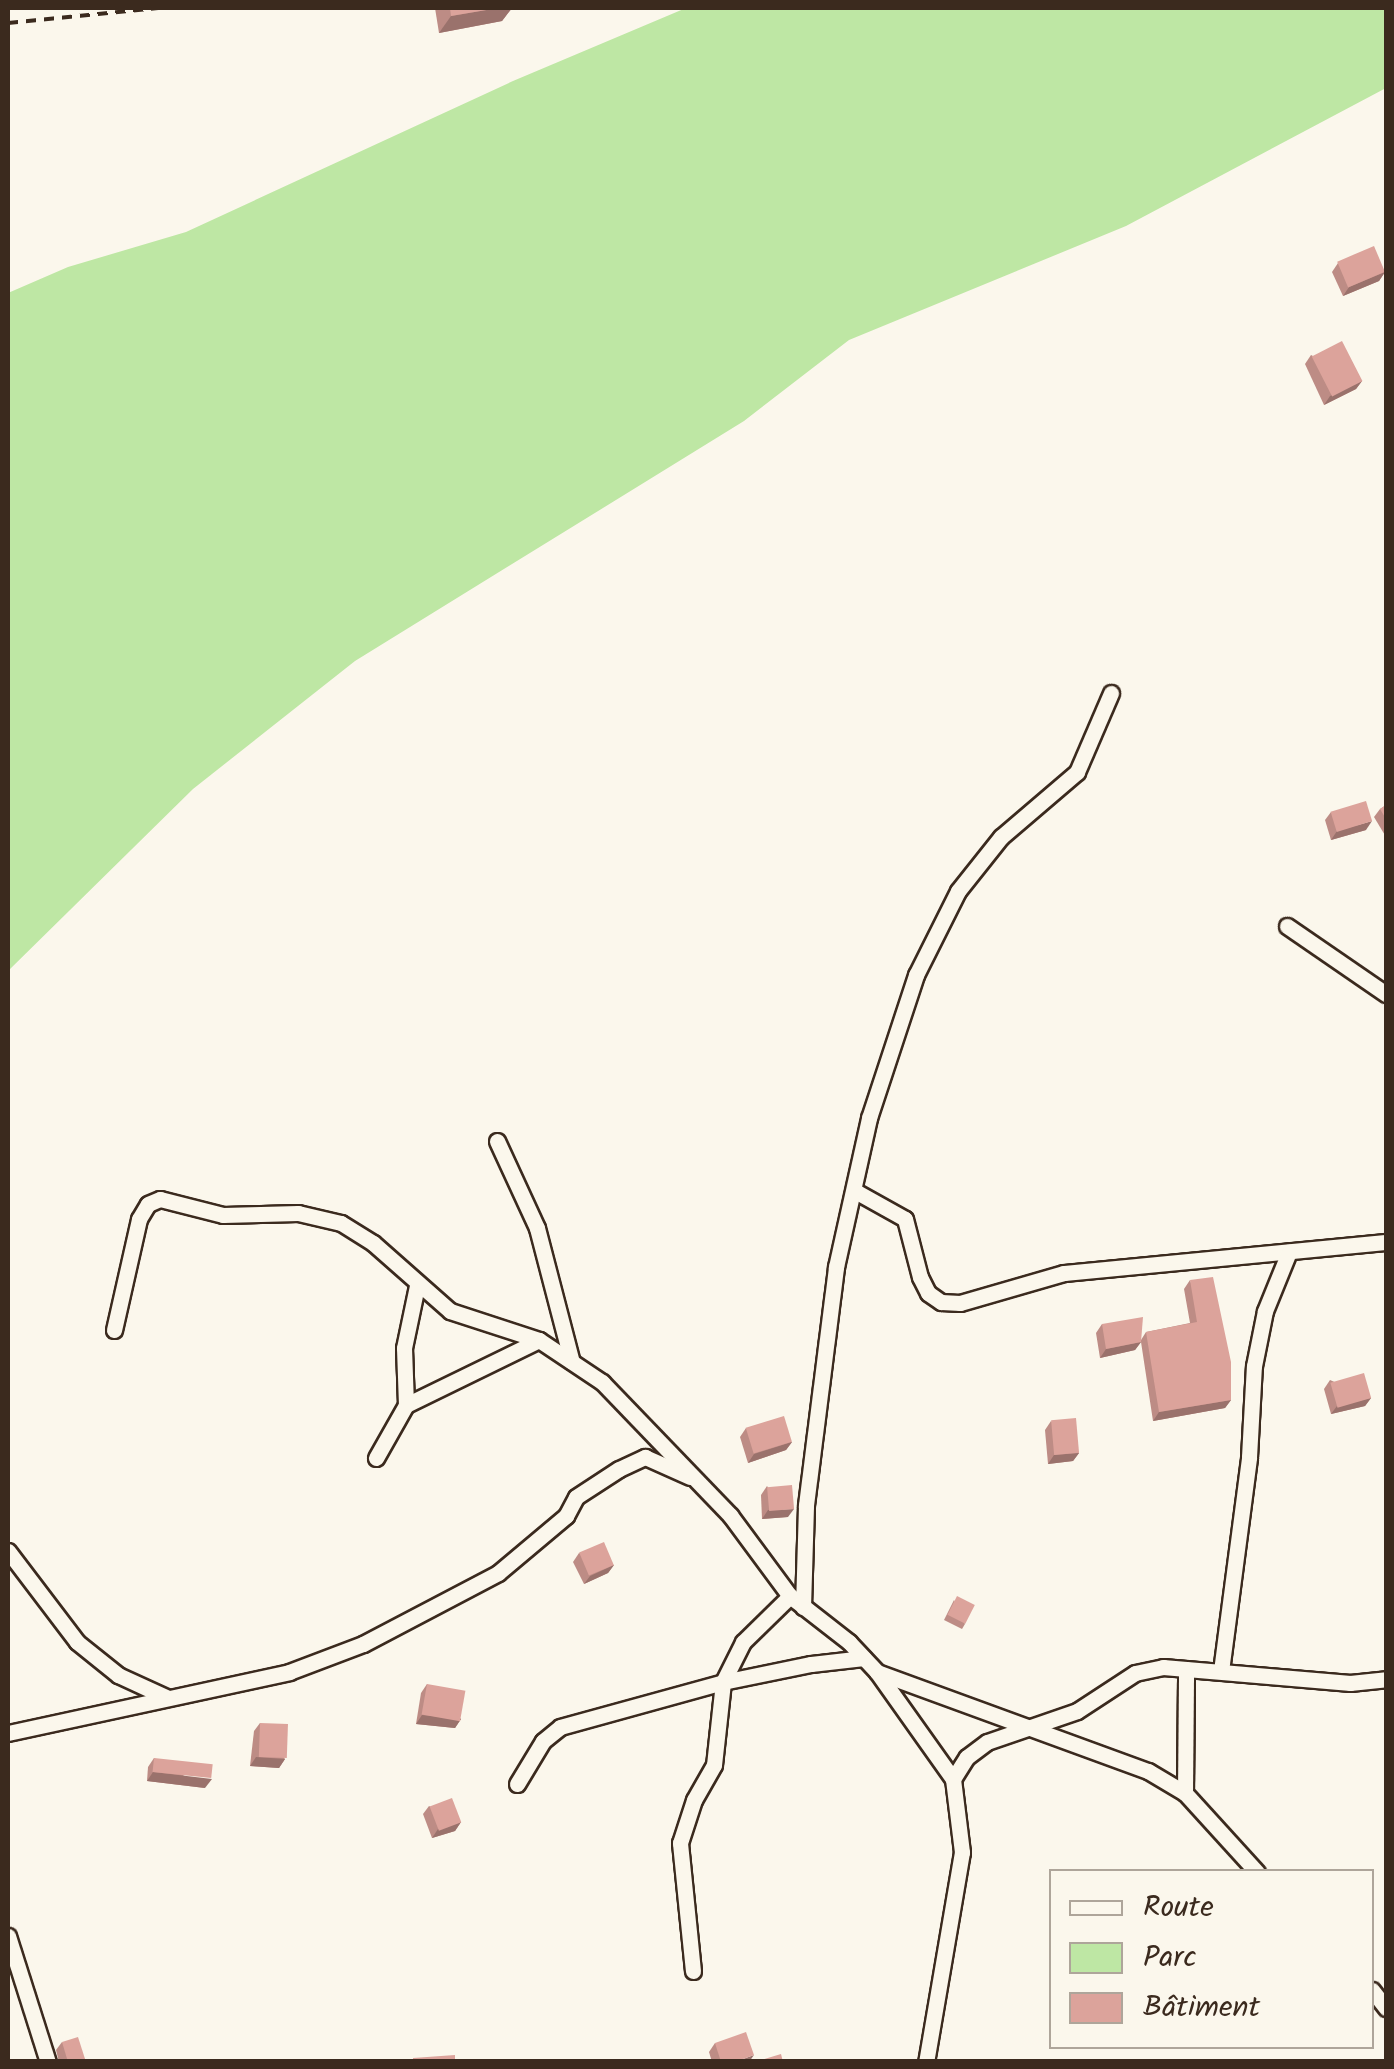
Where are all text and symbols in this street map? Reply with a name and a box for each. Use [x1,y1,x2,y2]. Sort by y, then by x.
legend [1049,1869,1374,2049]
text: Route [1143,1884,1214,1932]
text: Parc [1143,1934,1197,1982]
text: Bâtiment [1143,1984,1260,2032]

